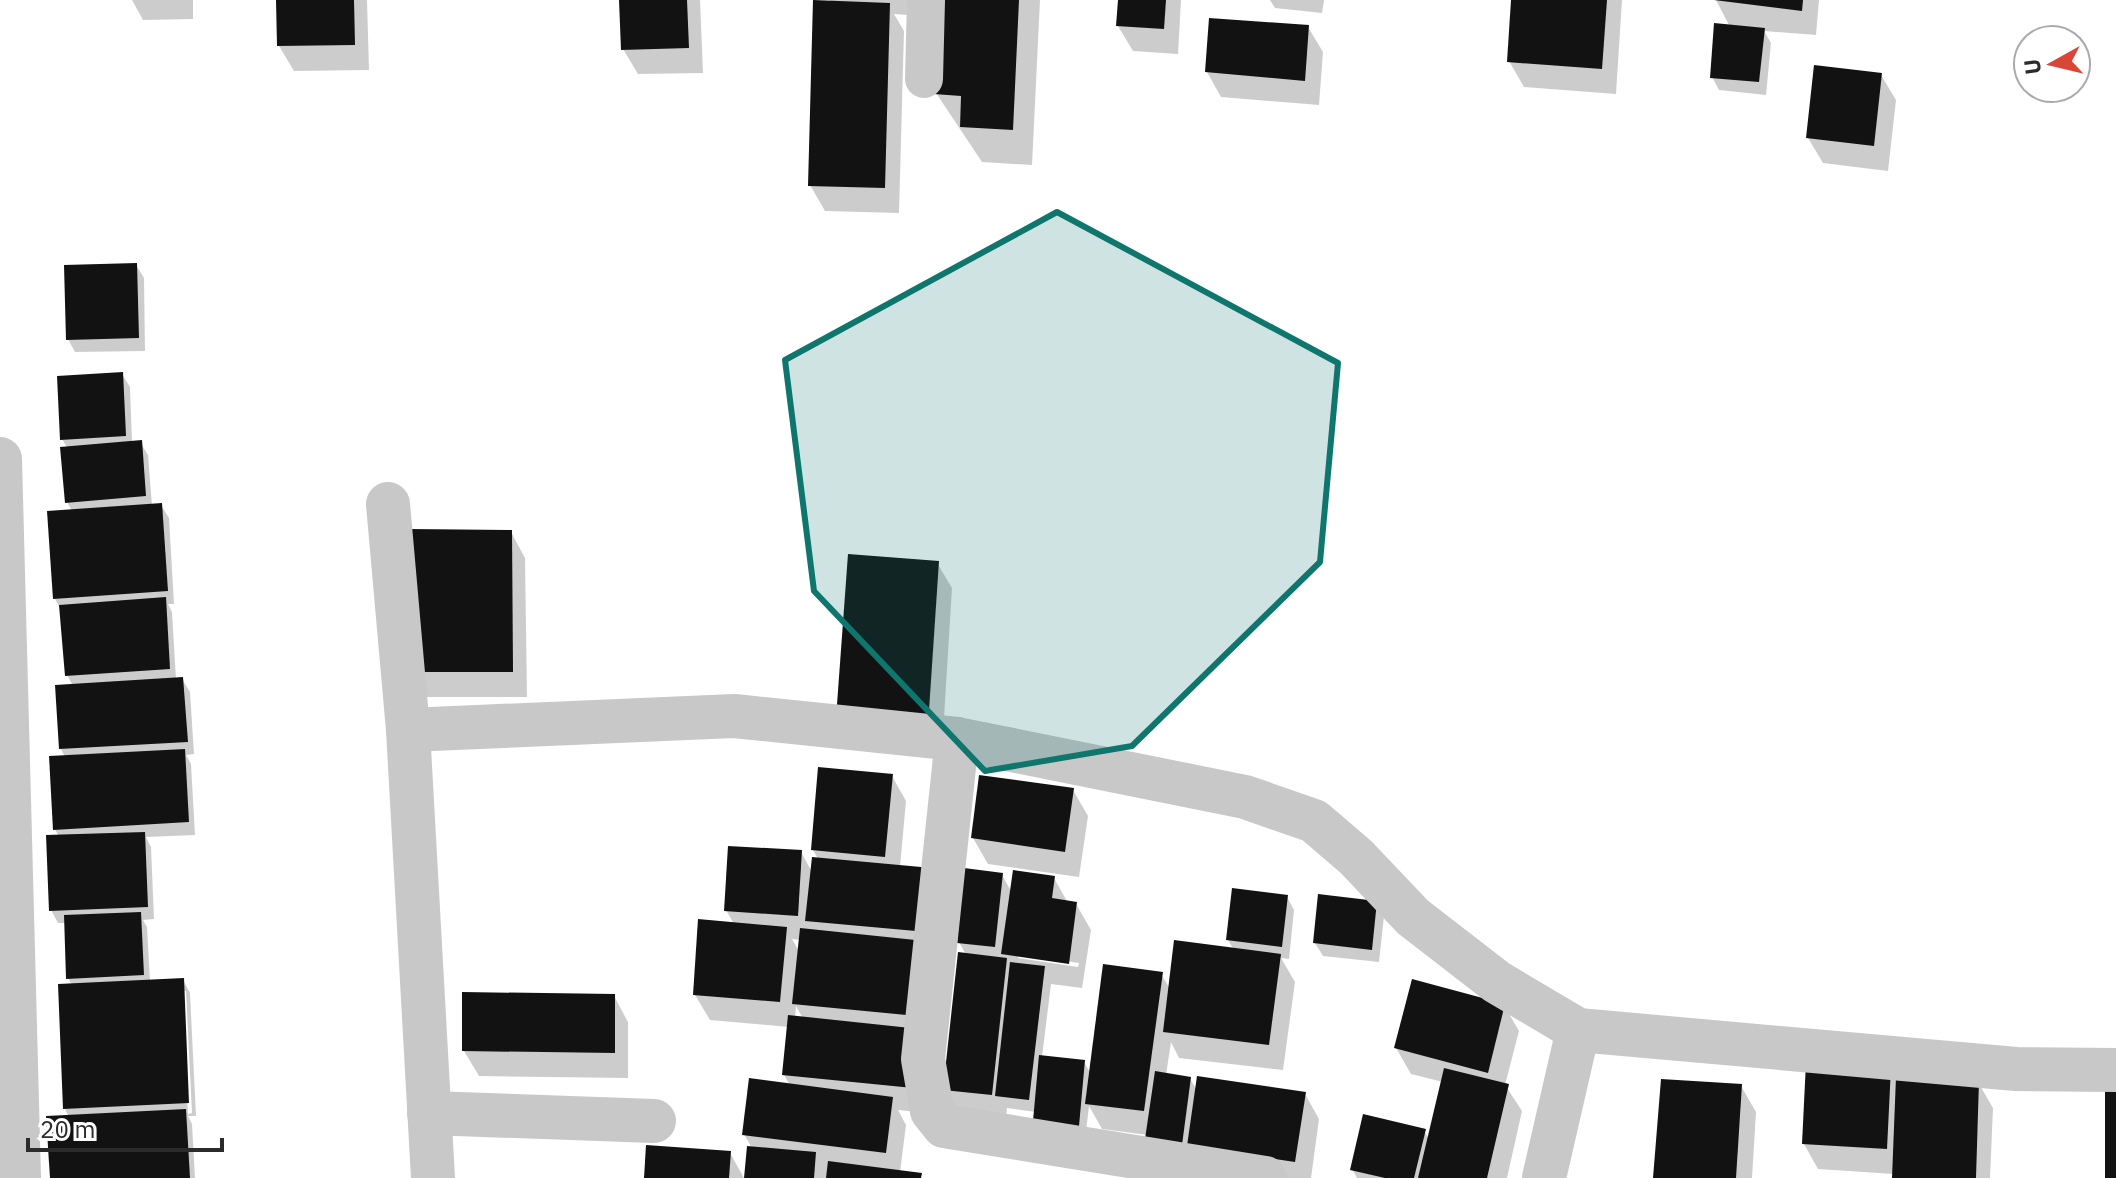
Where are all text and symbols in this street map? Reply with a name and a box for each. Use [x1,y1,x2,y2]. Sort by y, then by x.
north arrow [2012,24,2092,104]
text: U [2016,57,2047,76]
scale bar [28,1102,222,1152]
text: 20 m [40,1113,95,1145]

